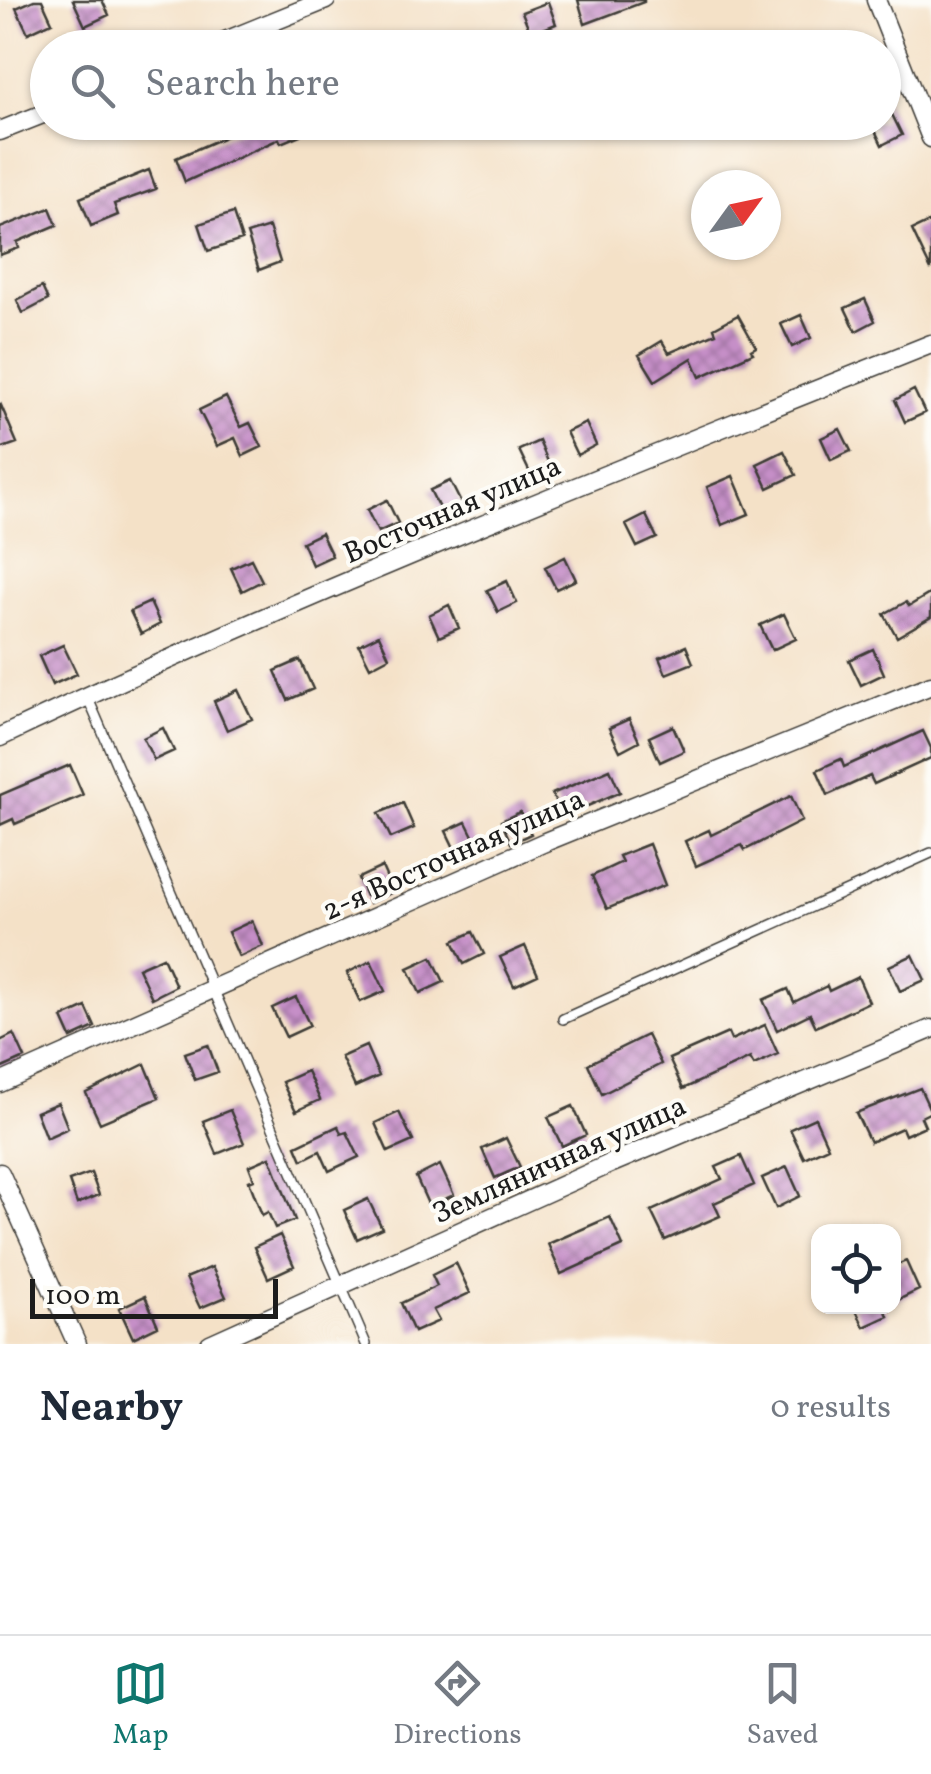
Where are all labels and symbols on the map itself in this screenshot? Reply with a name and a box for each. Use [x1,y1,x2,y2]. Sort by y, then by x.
north arrow [691,170,781,260]
street label: Восточная улица [337,446,568,576]
street label: 2-я Восточная улица [316,779,592,933]
street label: Земляничная улица [426,1086,694,1236]
scale bar [30,1274,278,1318]

